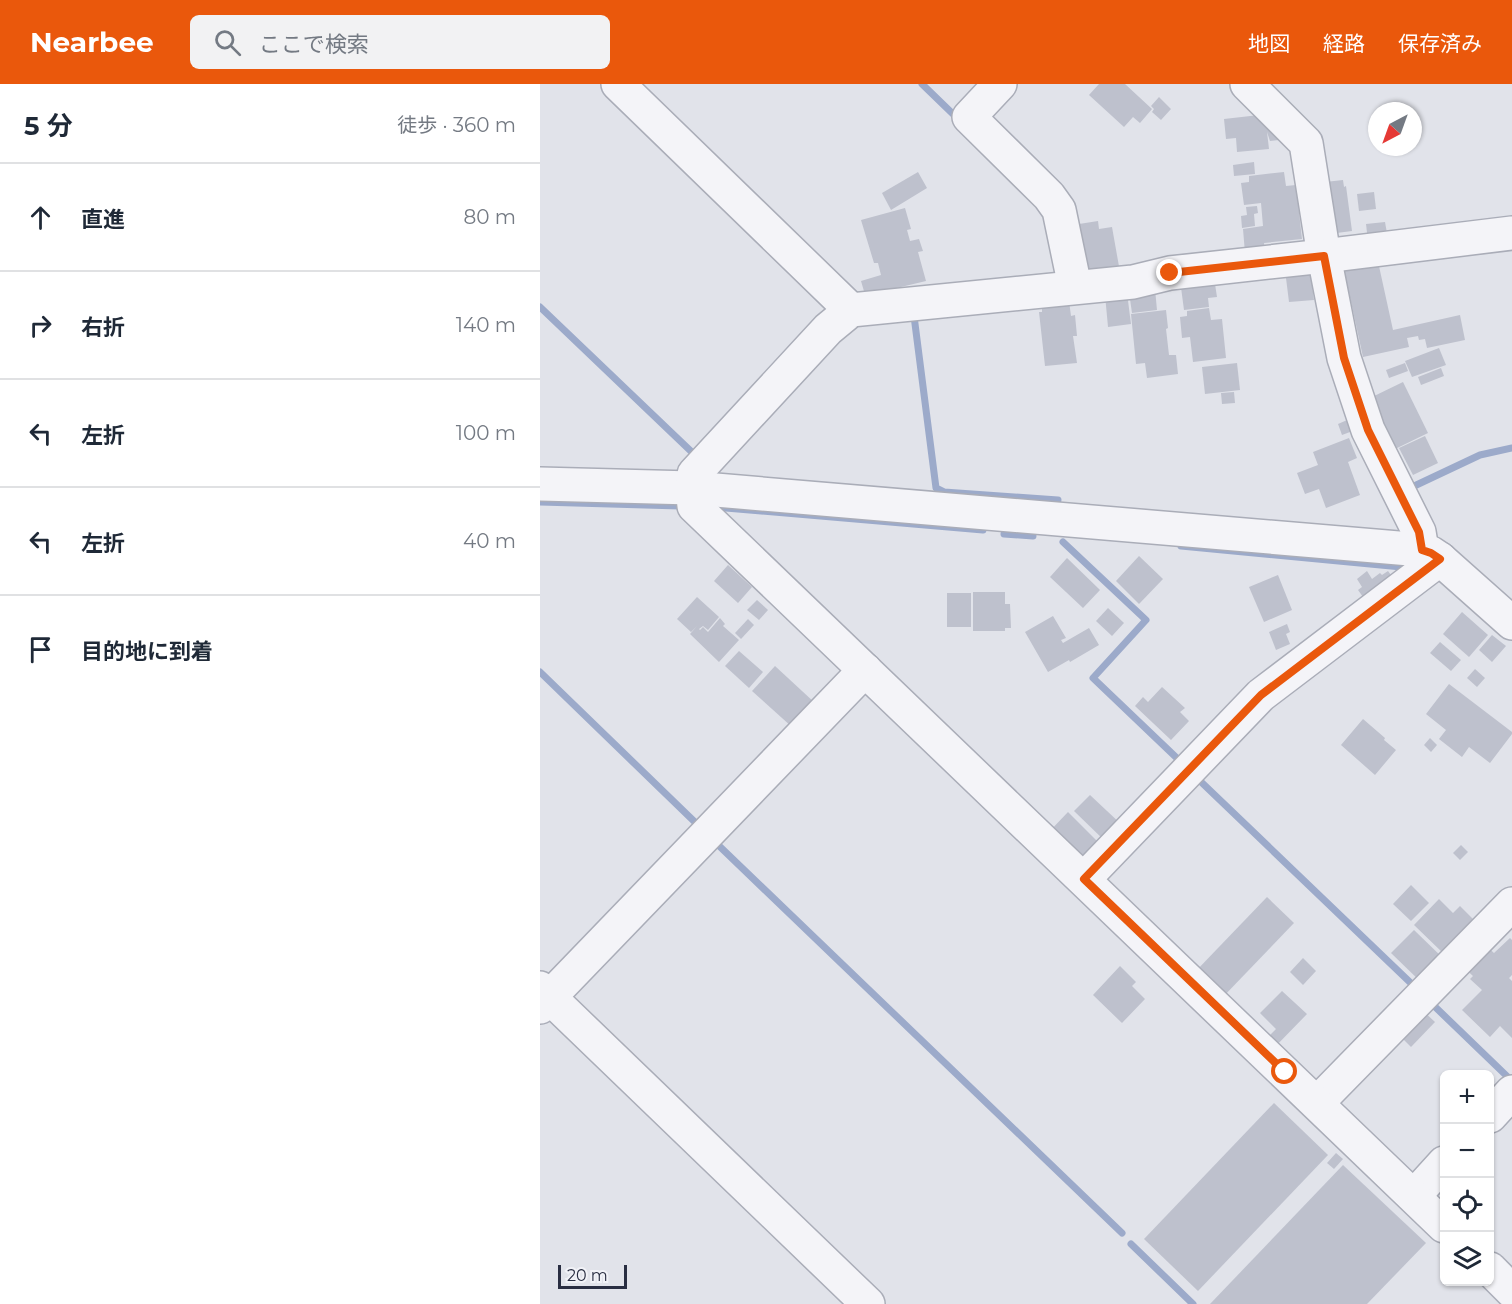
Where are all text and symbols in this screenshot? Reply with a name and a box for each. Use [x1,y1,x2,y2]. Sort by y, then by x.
search box [190,15,610,69]
text: Nearbee [30,25,154,59]
icon: search [211,26,244,59]
text: ここで検索 [259,31,369,58]
text: 地図 [1248,31,1290,56]
text: 経路 [1323,31,1365,56]
text: 保存済み [1398,31,1482,56]
north arrow [1368,102,1422,156]
text: 5 分 [24,110,73,142]
text: 徒歩 · 360 m [397,113,516,137]
icon: ahead [24,201,57,234]
text: 80 m [464,205,516,229]
text: 直進 [81,206,125,233]
route end [1156,259,1182,285]
icon: right [24,309,57,342]
text: 140 m [456,313,516,337]
text: 右折 [81,314,125,341]
icon: left [24,417,57,450]
text: 100 m [456,421,516,445]
text: 左折 [81,422,125,449]
icon: left [24,525,57,558]
text: 40 m [463,529,516,553]
text: 左折 [81,530,125,557]
icon: arrive [24,633,57,666]
text: 目的地に到着 [81,638,213,665]
route start [1271,1058,1297,1084]
map controls [1440,1070,1494,1286]
button: + [1440,1070,1494,1124]
button: − [1440,1124,1494,1178]
button: locate [1440,1178,1494,1232]
button: layers [1440,1232,1494,1286]
scale bar [558,1262,627,1290]
text: 20 m [567,1266,608,1285]

